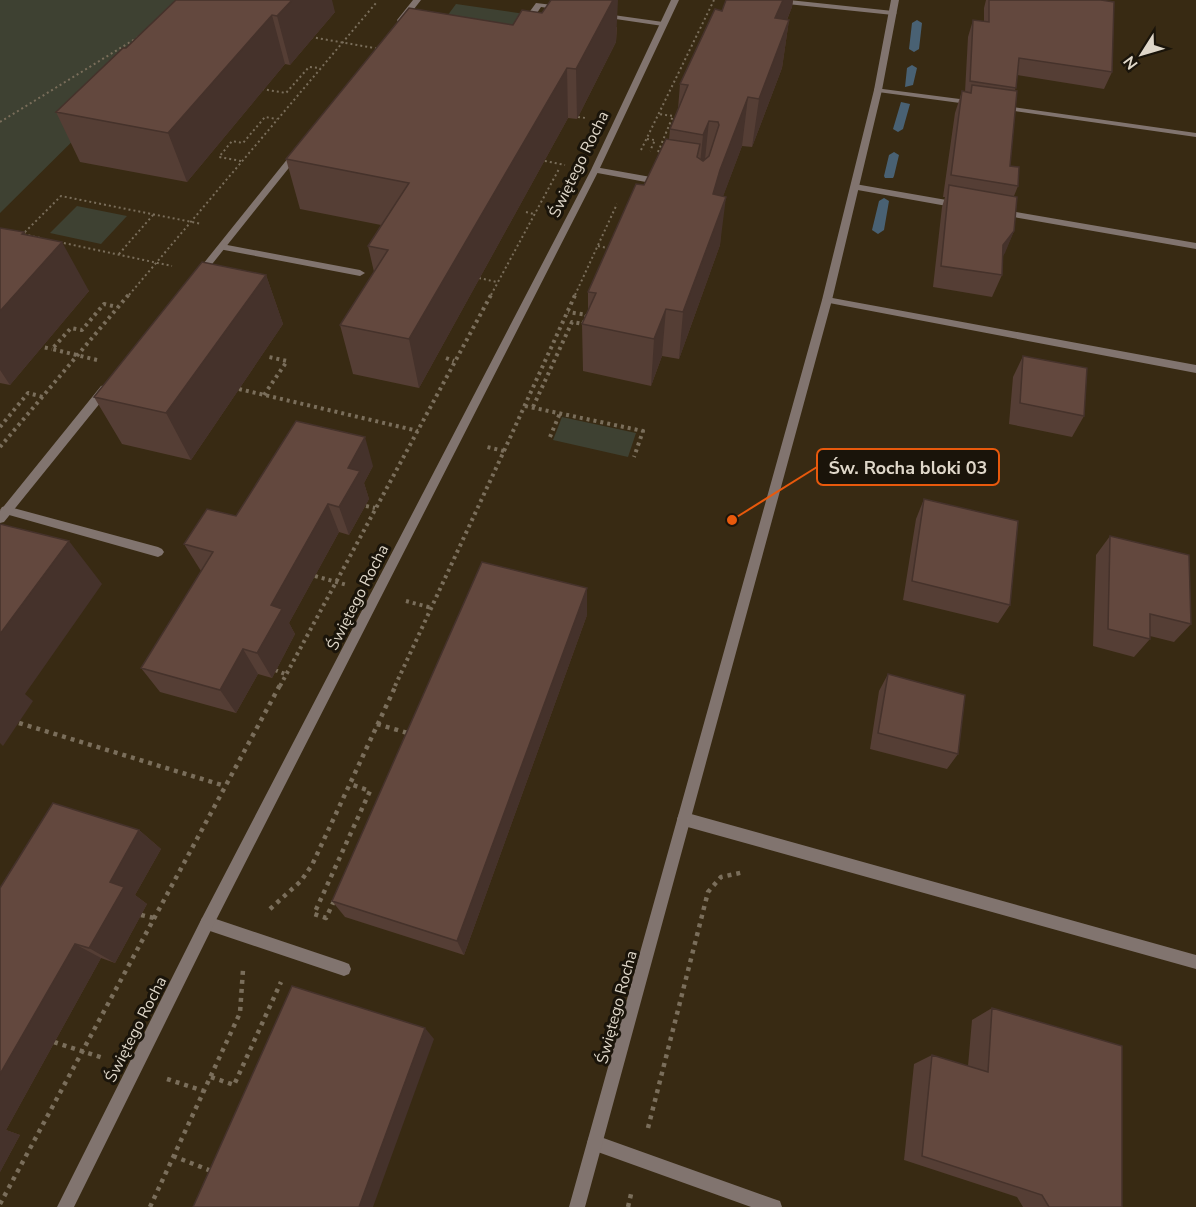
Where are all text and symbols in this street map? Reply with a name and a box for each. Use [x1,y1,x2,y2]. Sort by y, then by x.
north arrow [1112,24,1172,84]
text: N [1118,51,1143,74]
street label: Świętego Rocha [544,107,614,221]
callout: Św. Rocha bloki 03 [817,449,999,485]
text: Św. Rocha bloki 03 [829,456,987,480]
street label: Świętego Rocha [322,541,394,654]
street label: Świętego Rocha [591,948,643,1066]
street label: Świętego Rocha [100,973,172,1086]

